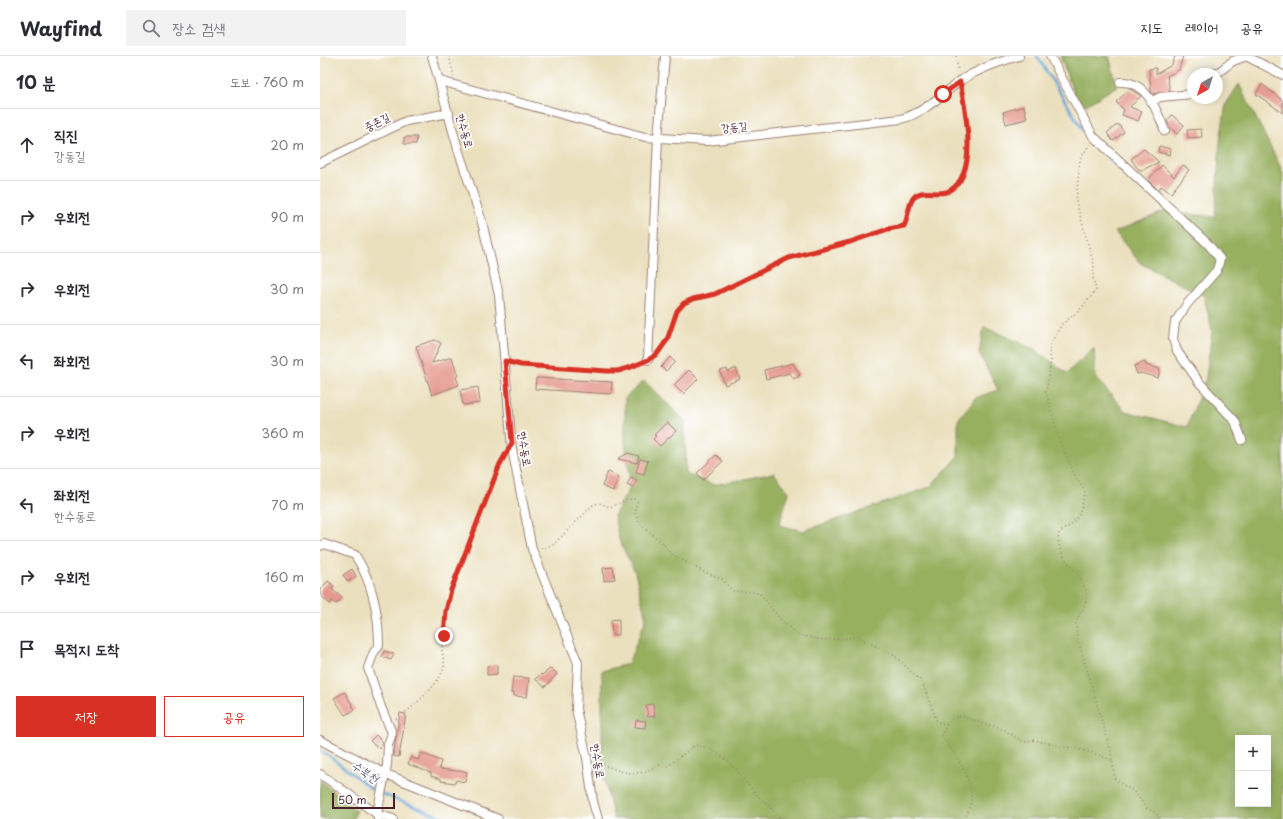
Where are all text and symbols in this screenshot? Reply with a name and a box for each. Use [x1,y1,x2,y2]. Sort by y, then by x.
search box [126,10,406,46]
text: Wayfind [20,14,102,42]
text: 장소 검색 [172,16,225,39]
icon: search [140,17,162,39]
text: 지도 [1140,17,1163,38]
text: 레이어 [1185,17,1218,38]
text: 공유 [1240,17,1263,38]
north arrow [1187,68,1223,104]
text: 10 분 [16,69,56,95]
text: 도보 · 760 m [230,72,304,91]
route start [934,85,952,103]
street label: 중촌길 [361,108,393,135]
street label: 한수동로 [453,112,478,150]
street label: 강동길 [720,117,748,136]
text: 직진 [54,123,78,146]
icon: ahead [16,134,38,156]
text: 20 m [270,135,304,154]
text: 강동길 [54,146,85,165]
text: 우회전 [54,205,90,228]
icon: right [16,206,38,228]
text: 90 m [271,207,304,226]
text: 우회전 [54,277,90,300]
icon: right [16,278,38,300]
text: 30 m [270,279,304,298]
text: 좌회전 [54,349,90,372]
icon: left [16,350,38,372]
text: 30 m [270,351,304,370]
text: 우회전 [54,421,90,444]
icon: right [16,422,38,444]
text: 360 m [261,423,304,442]
street label: 한수동로 [515,430,536,468]
text: 좌회전 [54,483,90,506]
icon: left [16,494,38,516]
text: 70 m [271,495,304,514]
text: 한수동로 [54,506,96,525]
text: 우회전 [54,565,90,588]
icon: right [16,566,38,588]
text: 160 m [265,567,304,586]
route end [435,627,453,645]
text: 목적지 도착 [54,637,119,660]
icon: arrive [16,638,38,660]
button: 저장 [16,696,156,737]
button: 공유 [164,696,304,737]
map controls [1235,735,1271,807]
button: + [1235,735,1271,771]
street label: 한수동로 [587,742,610,780]
water label: 수북천 [349,756,384,788]
button: − [1235,771,1271,807]
scale bar [332,791,395,810]
text: 50 m [338,791,367,808]

